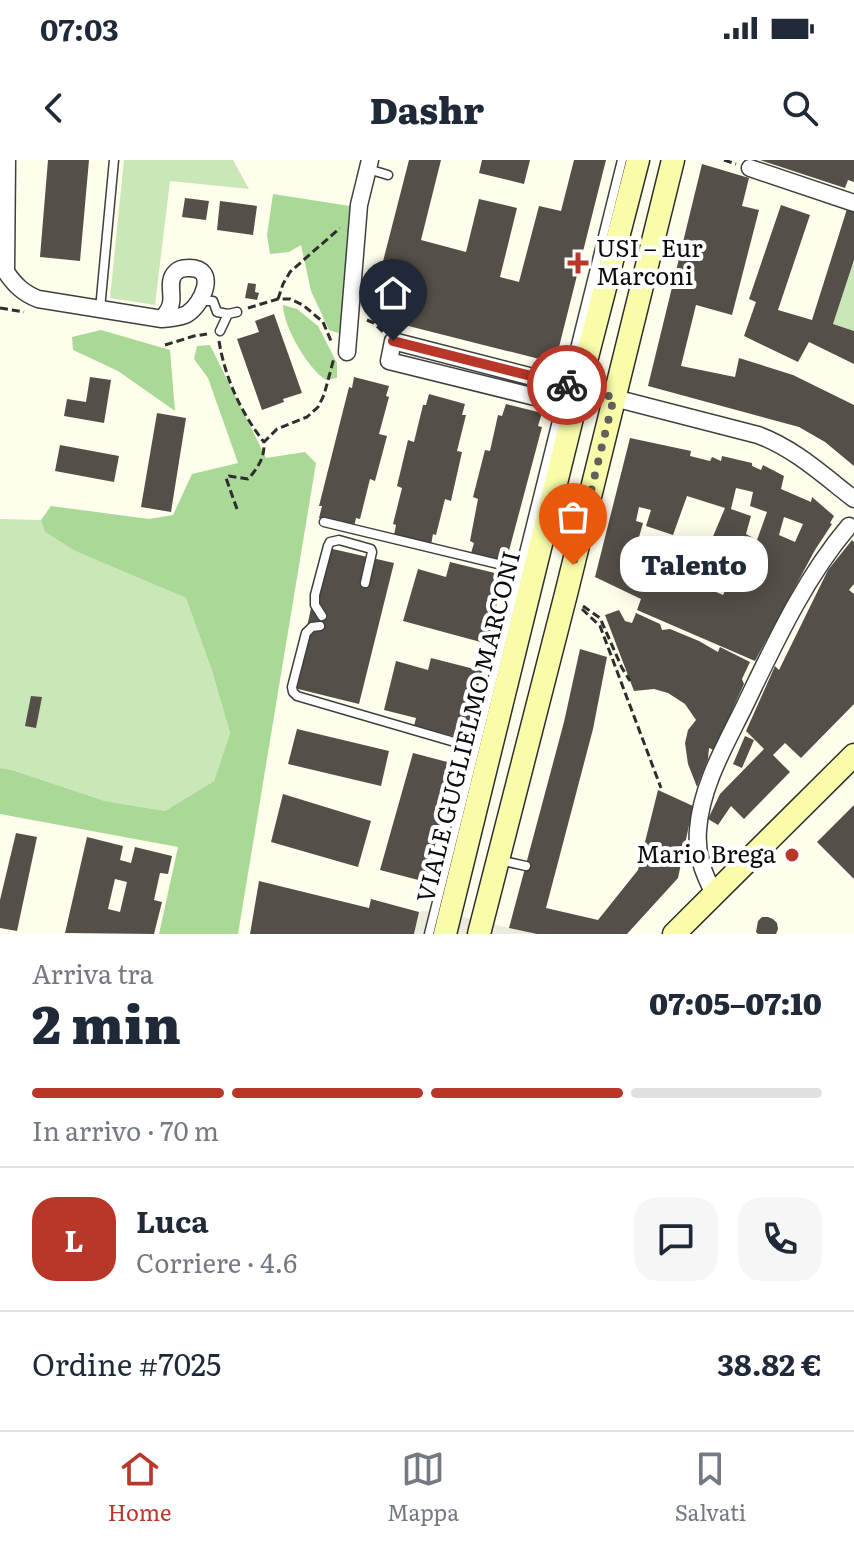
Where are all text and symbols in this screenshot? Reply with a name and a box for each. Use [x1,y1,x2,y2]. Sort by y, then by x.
text: 07:03 [40,6,119,50]
text: Dashr [370,82,484,135]
icon: back [32,86,76,130]
icon: search [778,86,822,130]
place label: USI – Eur Marconi [596,229,703,292]
marker: USI – Eur Marconi [567,252,589,274]
pin [359,259,427,341]
icon: home [371,271,415,315]
courier [527,345,607,425]
icon: bike [545,363,589,407]
pin [539,483,607,565]
icon: bag [551,495,595,539]
callout: Talento [621,537,769,593]
text: Talento [641,544,747,583]
street label: VIALE GUGLIELMO MARCONI [406,547,527,906]
place label: Mario Brega [636,835,776,870]
marker: Mario Brega [783,846,801,864]
text: Arriva tra [32,953,154,992]
text: 07:05–07:10 [649,980,822,1024]
text: 2 min [32,983,181,1060]
text: In arrivo · 70 m [32,1110,219,1149]
button: chat [634,1197,718,1281]
button: phone [738,1197,822,1281]
text: Luca [136,1198,209,1242]
text: L [64,1217,84,1261]
text: Corriere · 4.6 [136,1242,297,1281]
text: Ordine #7025 [32,1341,221,1385]
text: 38.82 € [717,1341,822,1385]
tab: Home [108,1447,171,1528]
tab: Mappa [387,1447,459,1528]
tab: Salvati [675,1447,746,1528]

